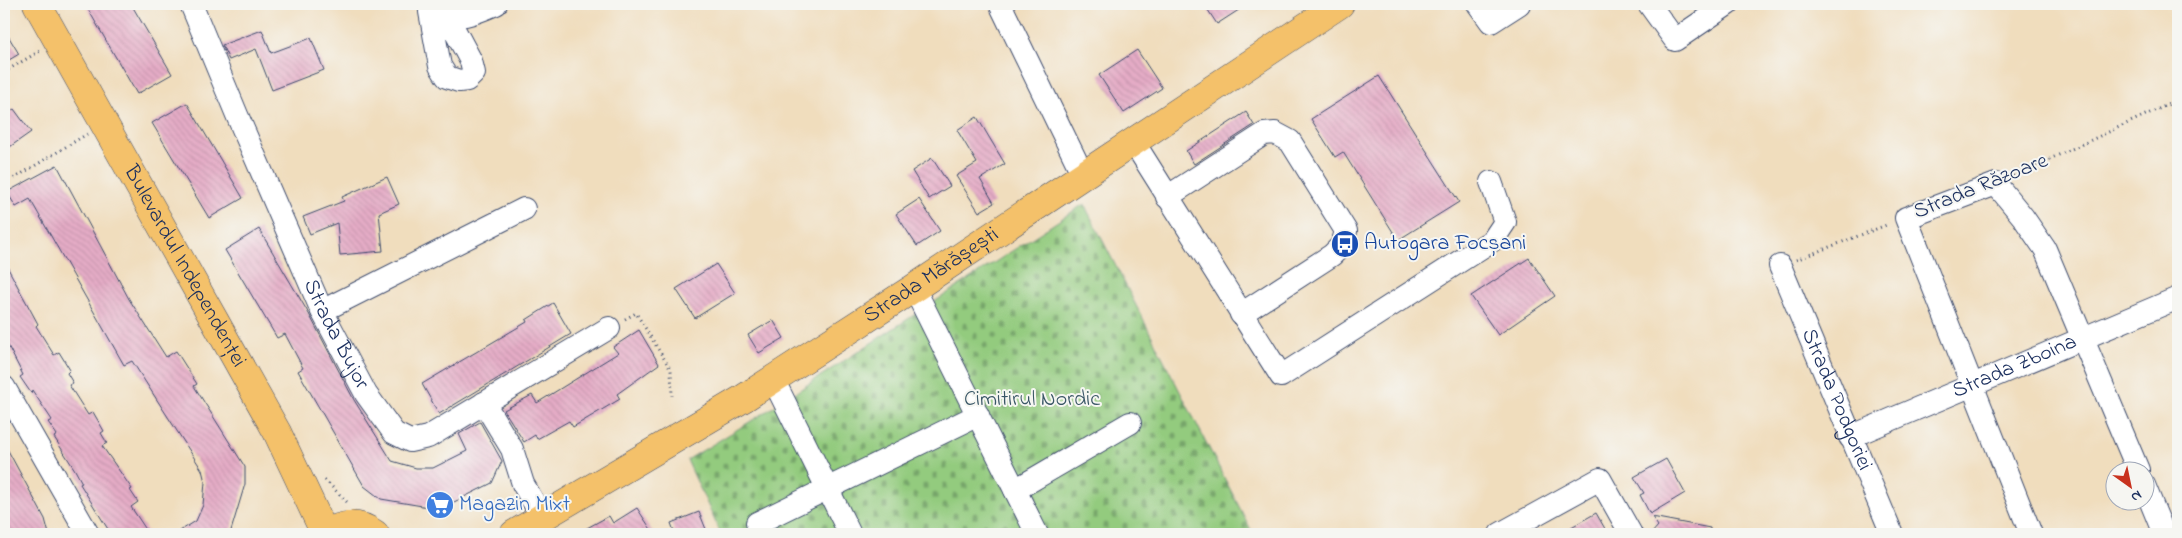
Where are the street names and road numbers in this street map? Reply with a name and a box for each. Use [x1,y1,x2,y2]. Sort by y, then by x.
street label: Strada Răzoare [1909,145,2053,229]
street label: Bulevardul Independenței [114,159,254,374]
street label: Strada Mărășești [858,220,1006,332]
street label: Strada Bujor [294,275,377,396]
street label: Strada Podgoriei [1792,324,1880,476]
street label: Strada Zboina [1948,327,2082,408]

